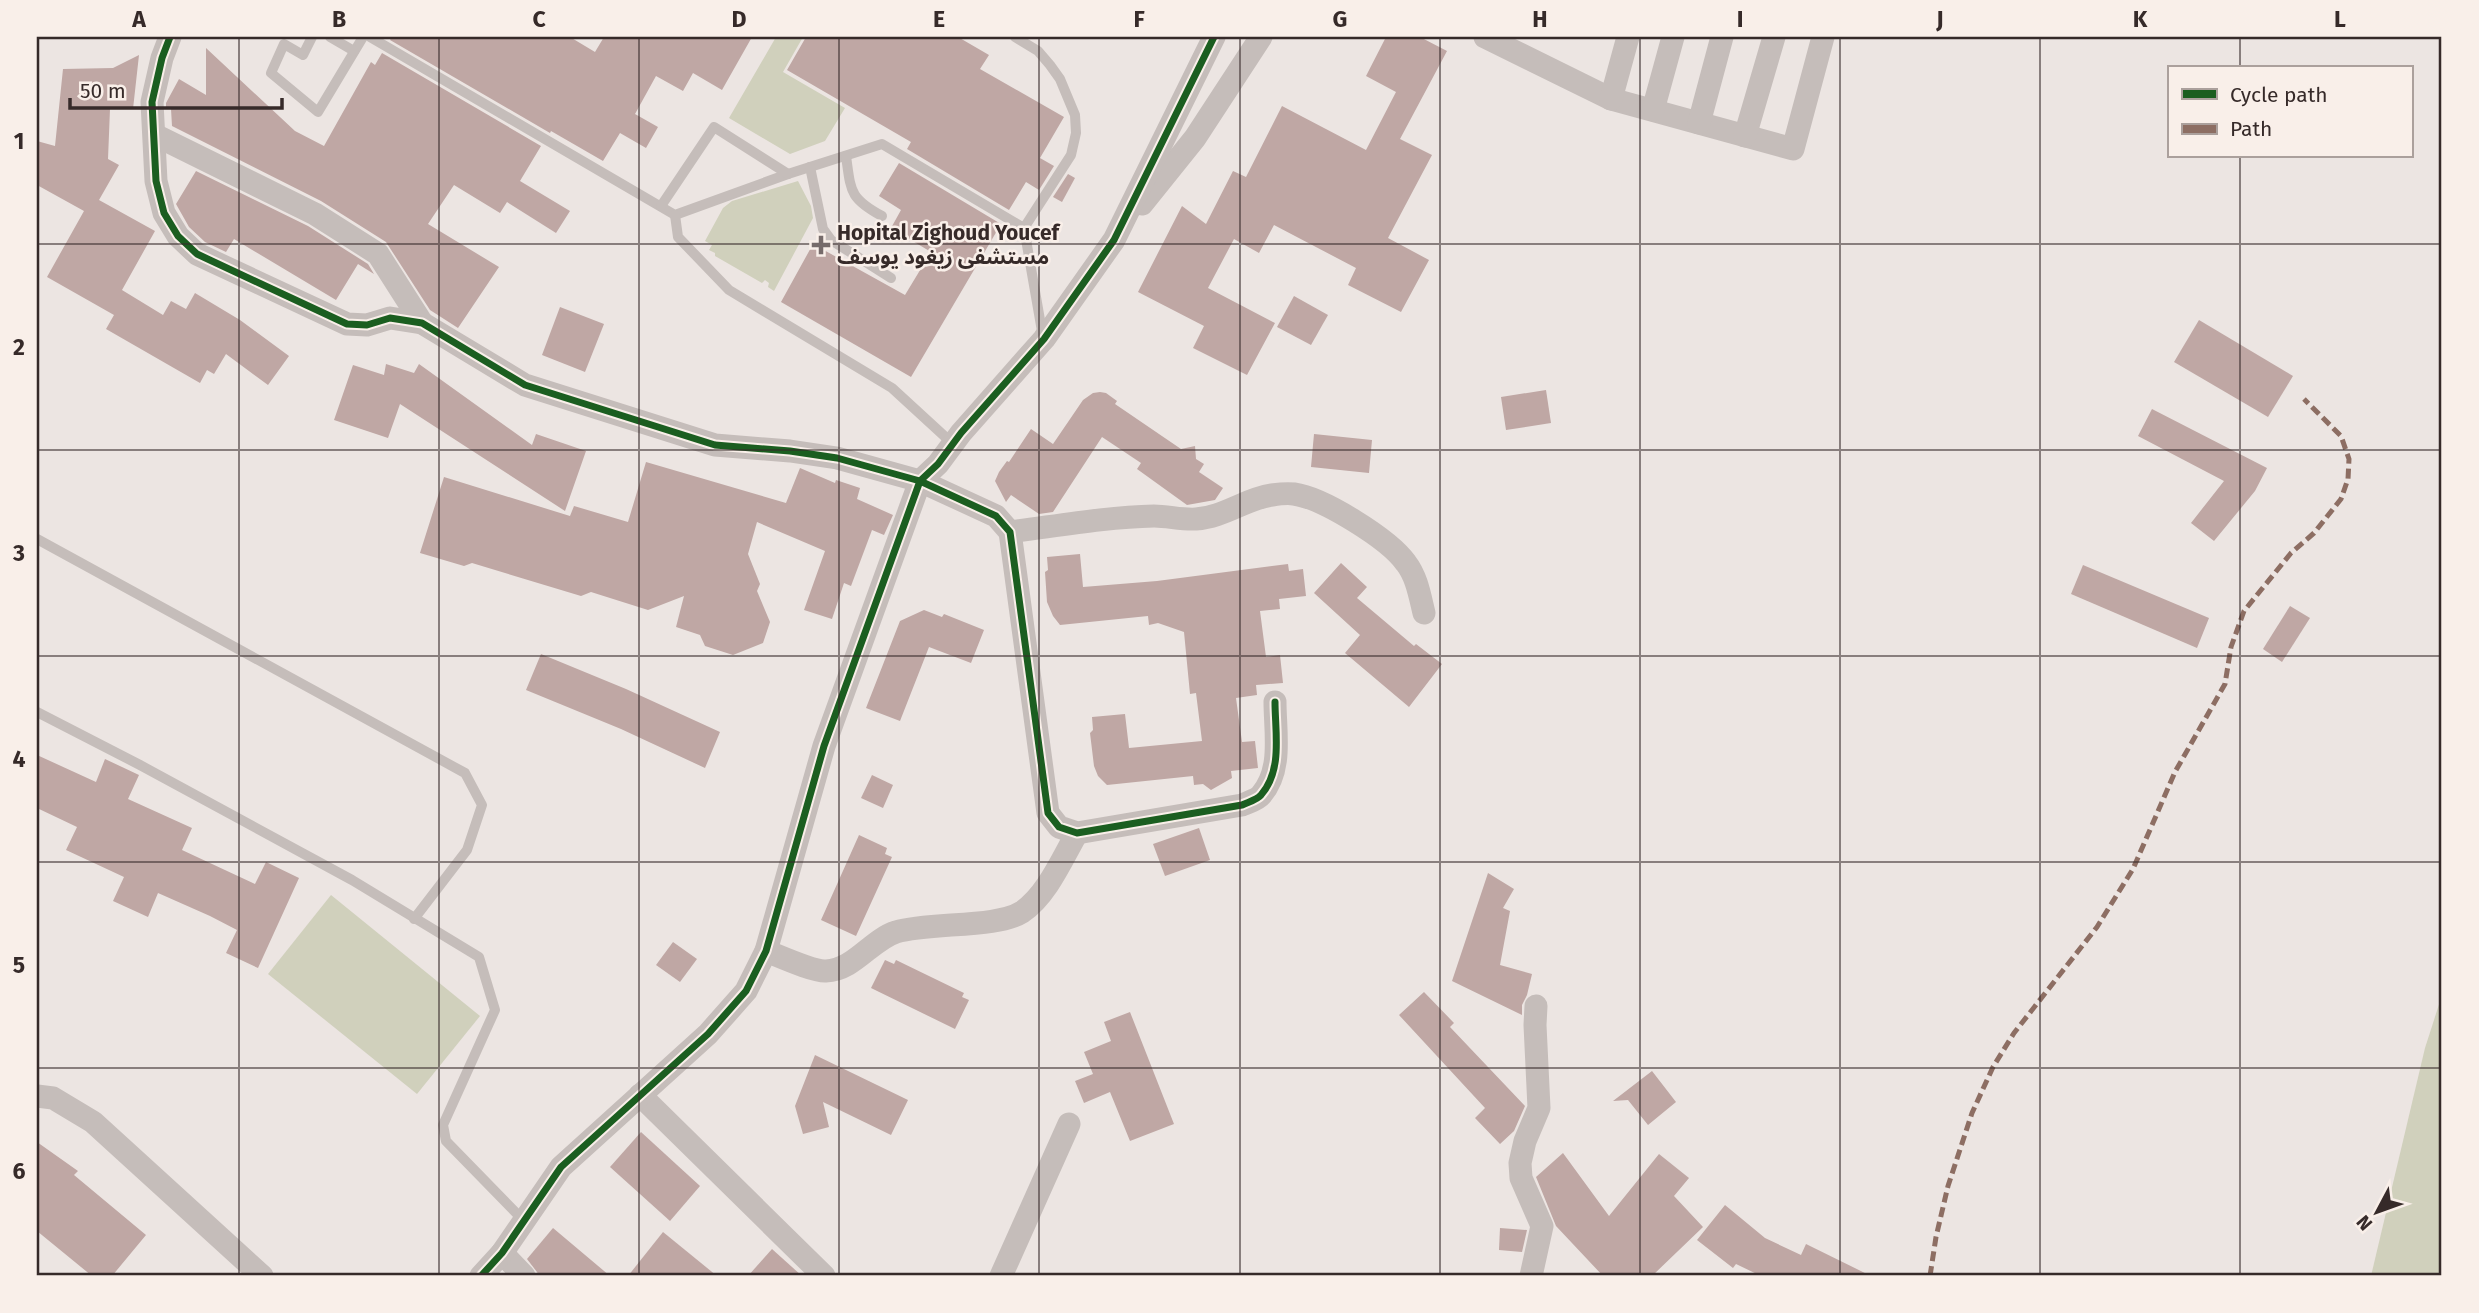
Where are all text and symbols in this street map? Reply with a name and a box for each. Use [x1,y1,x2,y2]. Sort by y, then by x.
text: A [131,5,146,33]
text: B [332,5,346,33]
text: C [532,5,546,33]
text: D [732,5,747,33]
text: E [933,5,945,33]
text: F [1133,5,1145,33]
text: G [1333,5,1347,33]
text: H [1532,5,1548,33]
text: I [1737,5,1743,33]
text: J [1935,5,1944,33]
text: K [2133,5,2148,33]
text: L [2334,5,2346,33]
scale bar [70,66,282,110]
legend [2168,66,2412,158]
text: 50 m [80,78,126,104]
text: Cycle path [2230,82,2328,108]
text: Path [2230,116,2272,142]
text: 1 [14,127,24,155]
place label: Hopital Zighoud Youcef مستشفى زيغود يوسف [837,220,1062,270]
marker: Hopital Zighoud Youcef مستشفى زيغود يوسف [811,235,831,255]
text: 2 [13,333,25,361]
text: 3 [12,539,25,567]
text: 4 [13,745,26,773]
text: 5 [13,951,25,979]
text: 6 [13,1157,26,1185]
north arrow [2342,1176,2412,1246]
text: N [2352,1211,2377,1235]

